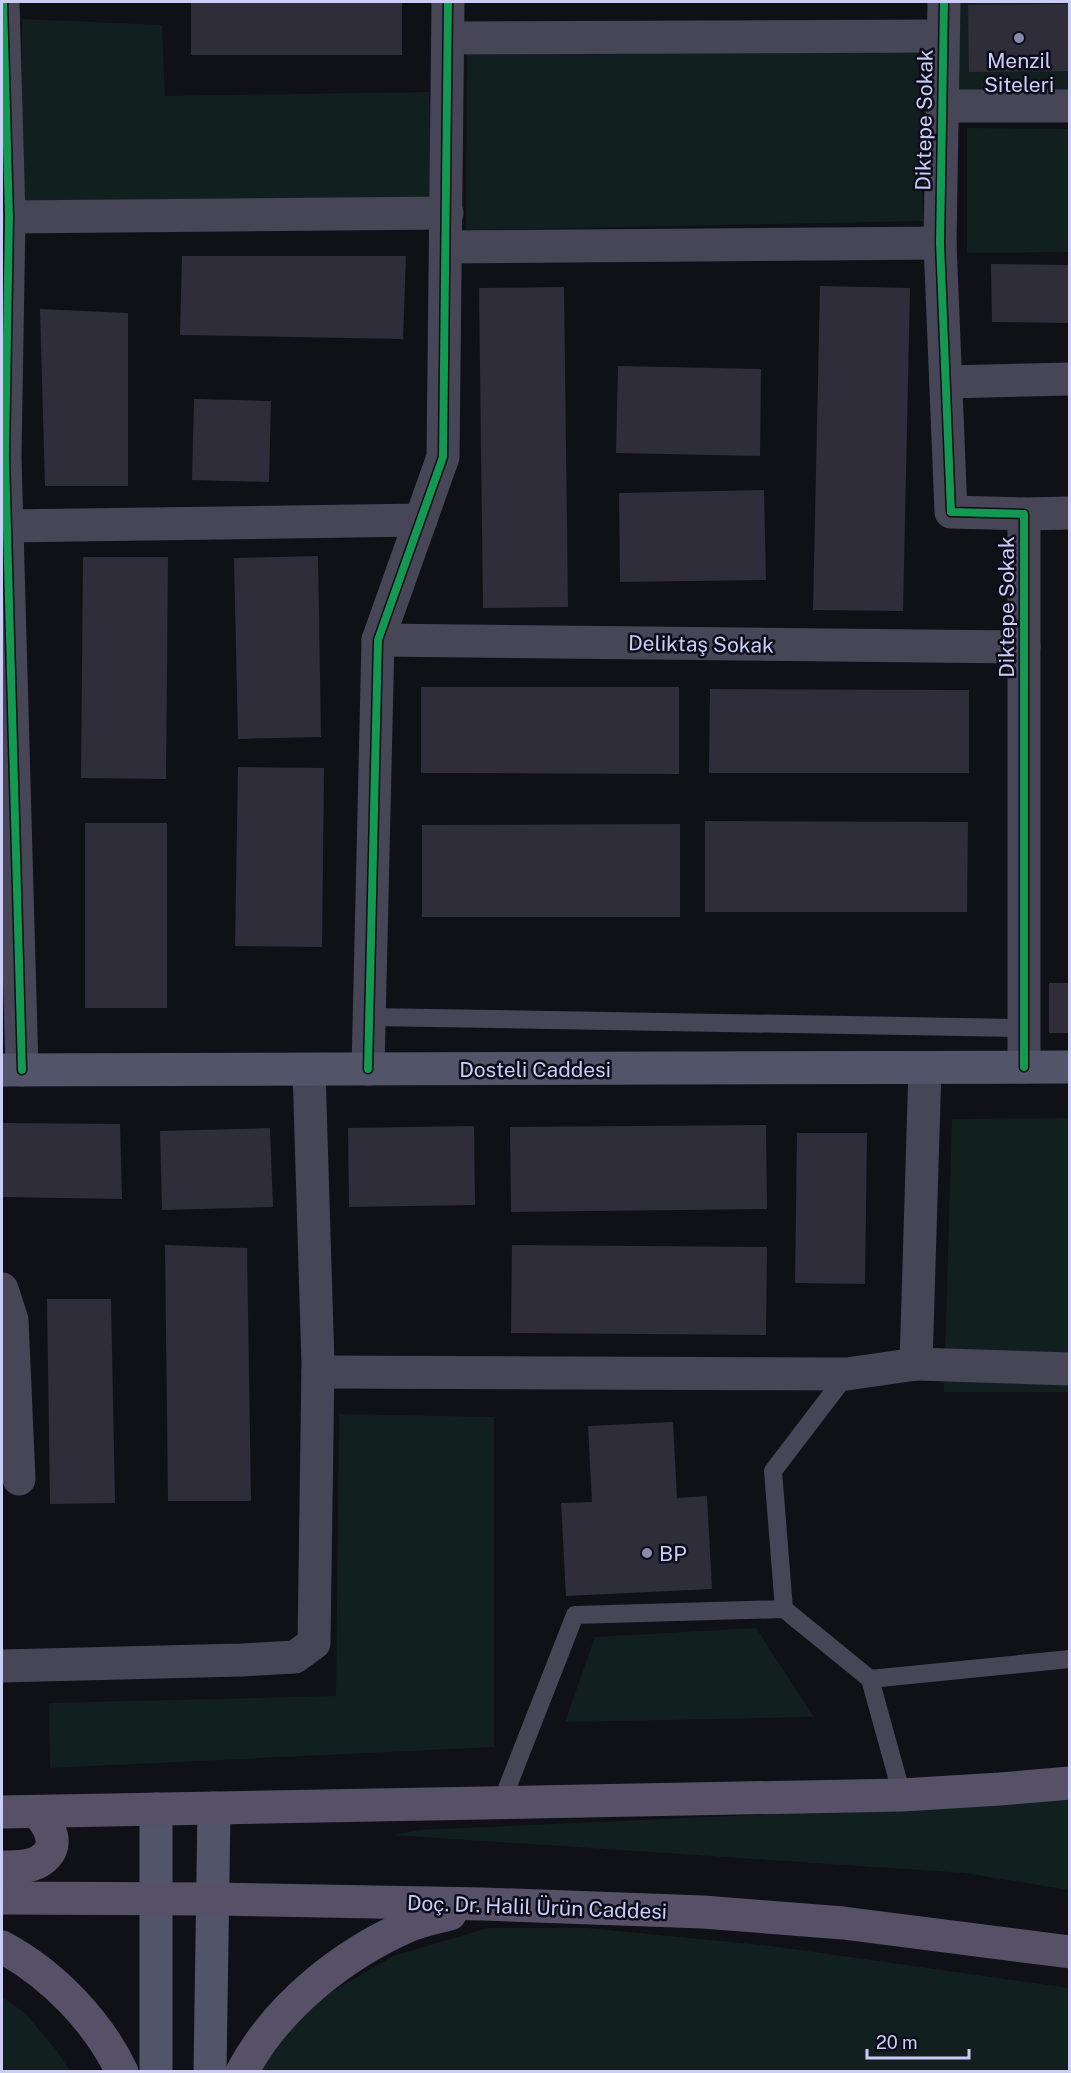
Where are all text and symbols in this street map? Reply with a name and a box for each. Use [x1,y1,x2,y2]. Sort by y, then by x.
marker: Menzil Siteleri [1012,31,1026,45]
place label: Menzil Siteleri [984,48,1054,97]
street label: Diktepe Sokak [910,49,938,191]
street label: Diktepe Sokak [994,536,1019,678]
street label: Deliktaş Sokak [628,630,774,658]
street label: Dosteli Caddesi [459,1057,611,1082]
place label: BP [659,1541,687,1566]
marker: BP [640,1546,654,1560]
street label: Doç. Dr. Halil Ürün Caddesi [407,1890,667,1924]
scale bar [867,2022,969,2060]
text: 20 m [876,2032,918,2053]

